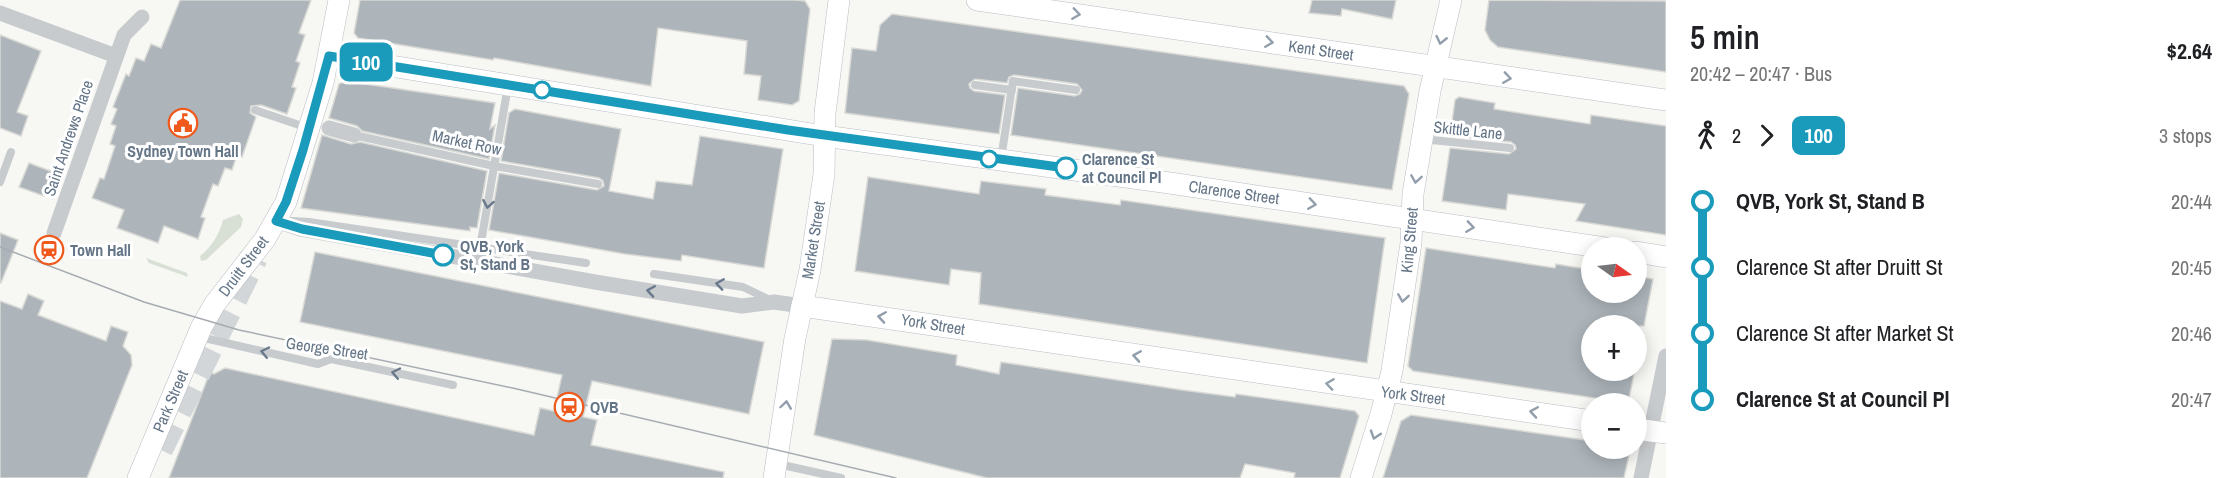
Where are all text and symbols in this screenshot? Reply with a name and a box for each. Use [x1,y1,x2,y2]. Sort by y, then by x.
one-way arrow [1072,8,1081,20]
text: 5 min [1690,15,1760,59]
street label: Kent Street [1287,35,1355,66]
one-way arrow [1436,35,1449,45]
one-way arrow [1265,36,1274,48]
text: $2.64 [2167,36,2212,66]
line badge: 100 [332,42,400,82]
text: 100 [352,48,380,77]
text: 20:42 – 20:47 · Bus [1690,60,1832,87]
one-way arrow [1502,71,1512,83]
street label: Saint Andrews Place [38,77,98,199]
unlabelled marker [533,81,551,99]
public building icon: Sydney Town Hall [167,107,199,139]
street label: Skittle Lane [1432,115,1504,145]
icon: walk [1690,119,1723,152]
icon: forward [1750,119,1783,152]
text: 100 [1804,121,1833,150]
text: 2 [1732,122,1741,149]
text: 3 stops [2159,122,2212,149]
street label: Market Row [430,124,504,160]
place label: Sydney Town Hall [127,140,239,162]
place label: Clarence St at Council Pl [1082,148,1161,188]
unlabelled marker [980,150,998,168]
marker: Clarence St at Council Pl [1055,157,1077,179]
one-way arrow [1410,174,1422,183]
street label: Clarence Street [1187,175,1281,209]
text: QVB, York St, Stand B [1736,186,1925,216]
text: 20:44 [2171,188,2212,215]
one-way arrow [1307,197,1317,209]
street label: Market Street [796,199,830,281]
one-way arrow [482,200,494,209]
street label: King Street [1395,206,1423,274]
one-way arrow [1466,221,1475,233]
street label: Druitt Street [213,231,273,301]
station icon: Town Hall [33,234,65,266]
place label: QVB, York St, Stand B [460,235,530,275]
north arrow [1581,237,1647,303]
map controls [1581,237,1647,459]
place label: Town Hall [70,239,131,261]
marker: QVB, York St, Stand B [432,244,454,266]
text: Clarence St after Druitt St [1736,252,1943,282]
text: 20:45 [2171,254,2212,281]
one-way arrow [715,278,724,290]
one-way arrow [647,286,656,298]
one-way arrow [1398,293,1410,302]
street label: York Street [899,308,967,340]
one-way arrow [877,311,886,323]
button: + [1581,315,1647,381]
text: Clarence St after Market St [1736,318,1954,348]
text: 20:46 [2171,320,2212,347]
street label: George Street [285,331,370,365]
one-way arrow [260,347,270,360]
one-way arrow [1132,350,1142,363]
street label: Park Street [147,366,193,436]
one-way arrow [391,367,401,380]
one-way arrow [1325,378,1334,390]
street label: York Street [1380,380,1447,410]
text: Clarence St at Council Pl [1736,384,1950,414]
text: 20:47 [2171,386,2212,413]
station icon: QVB [553,391,585,423]
button: − [1581,393,1647,459]
place label: QVB [590,396,618,418]
one-way arrow [779,401,791,410]
one-way arrow [1529,407,1538,419]
one-way arrow [1369,429,1382,440]

